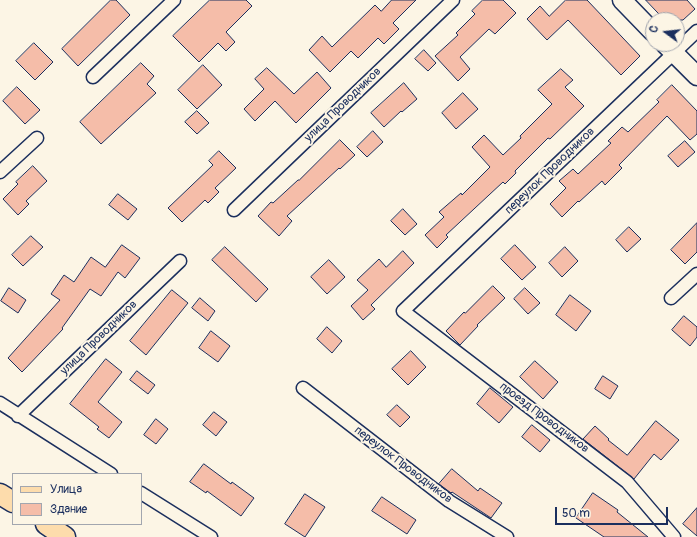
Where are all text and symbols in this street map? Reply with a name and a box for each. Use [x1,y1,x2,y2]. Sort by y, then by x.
north arrow [645,12,685,52]
text: С [647,24,661,34]
street label: улица Проводников [302,65,384,145]
street label: переулок Проводников [502,124,598,218]
street label: улица Проводников [58,298,140,378]
street label: проезд Проводников [496,380,592,456]
street label: переулок Проводников [351,423,455,507]
legend [12,473,142,525]
text: Улица [50,482,82,497]
scale bar [557,499,670,525]
text: Здание [50,502,87,517]
text: 50 m [562,506,590,521]

